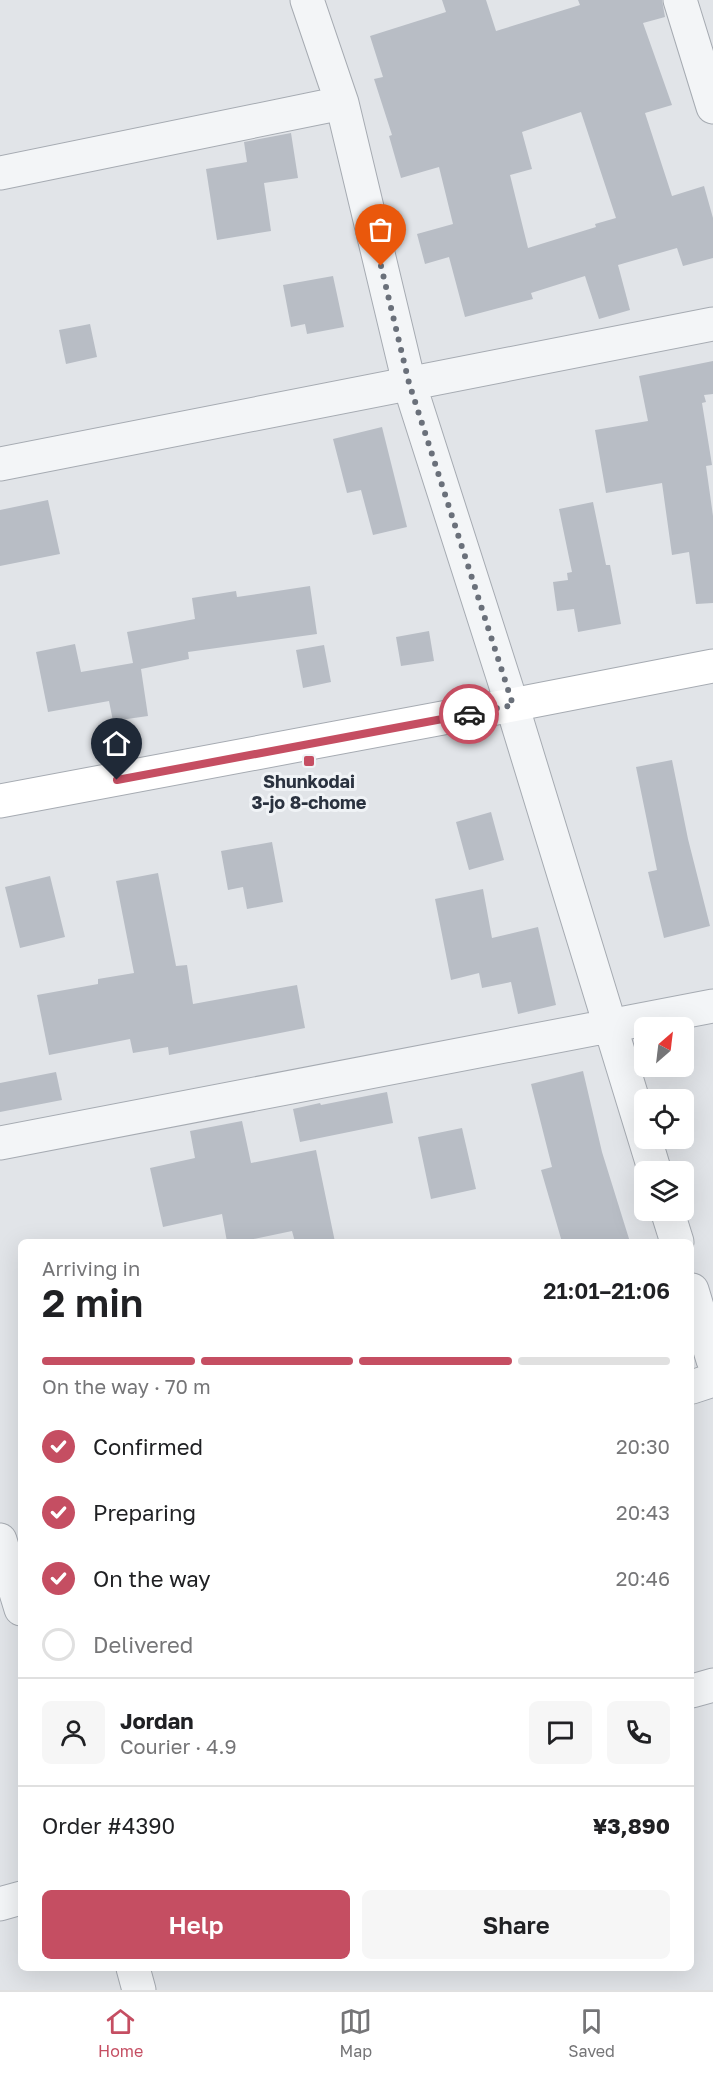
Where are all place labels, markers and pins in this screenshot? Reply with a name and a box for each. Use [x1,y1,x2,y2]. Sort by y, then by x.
pin [355,204,406,266]
pin [91,718,142,780]
marker: Shunkodai 3-jo 8-chome [302,754,316,768]
place label: Shunkodai 3-jo 8-chome [252,770,367,813]

